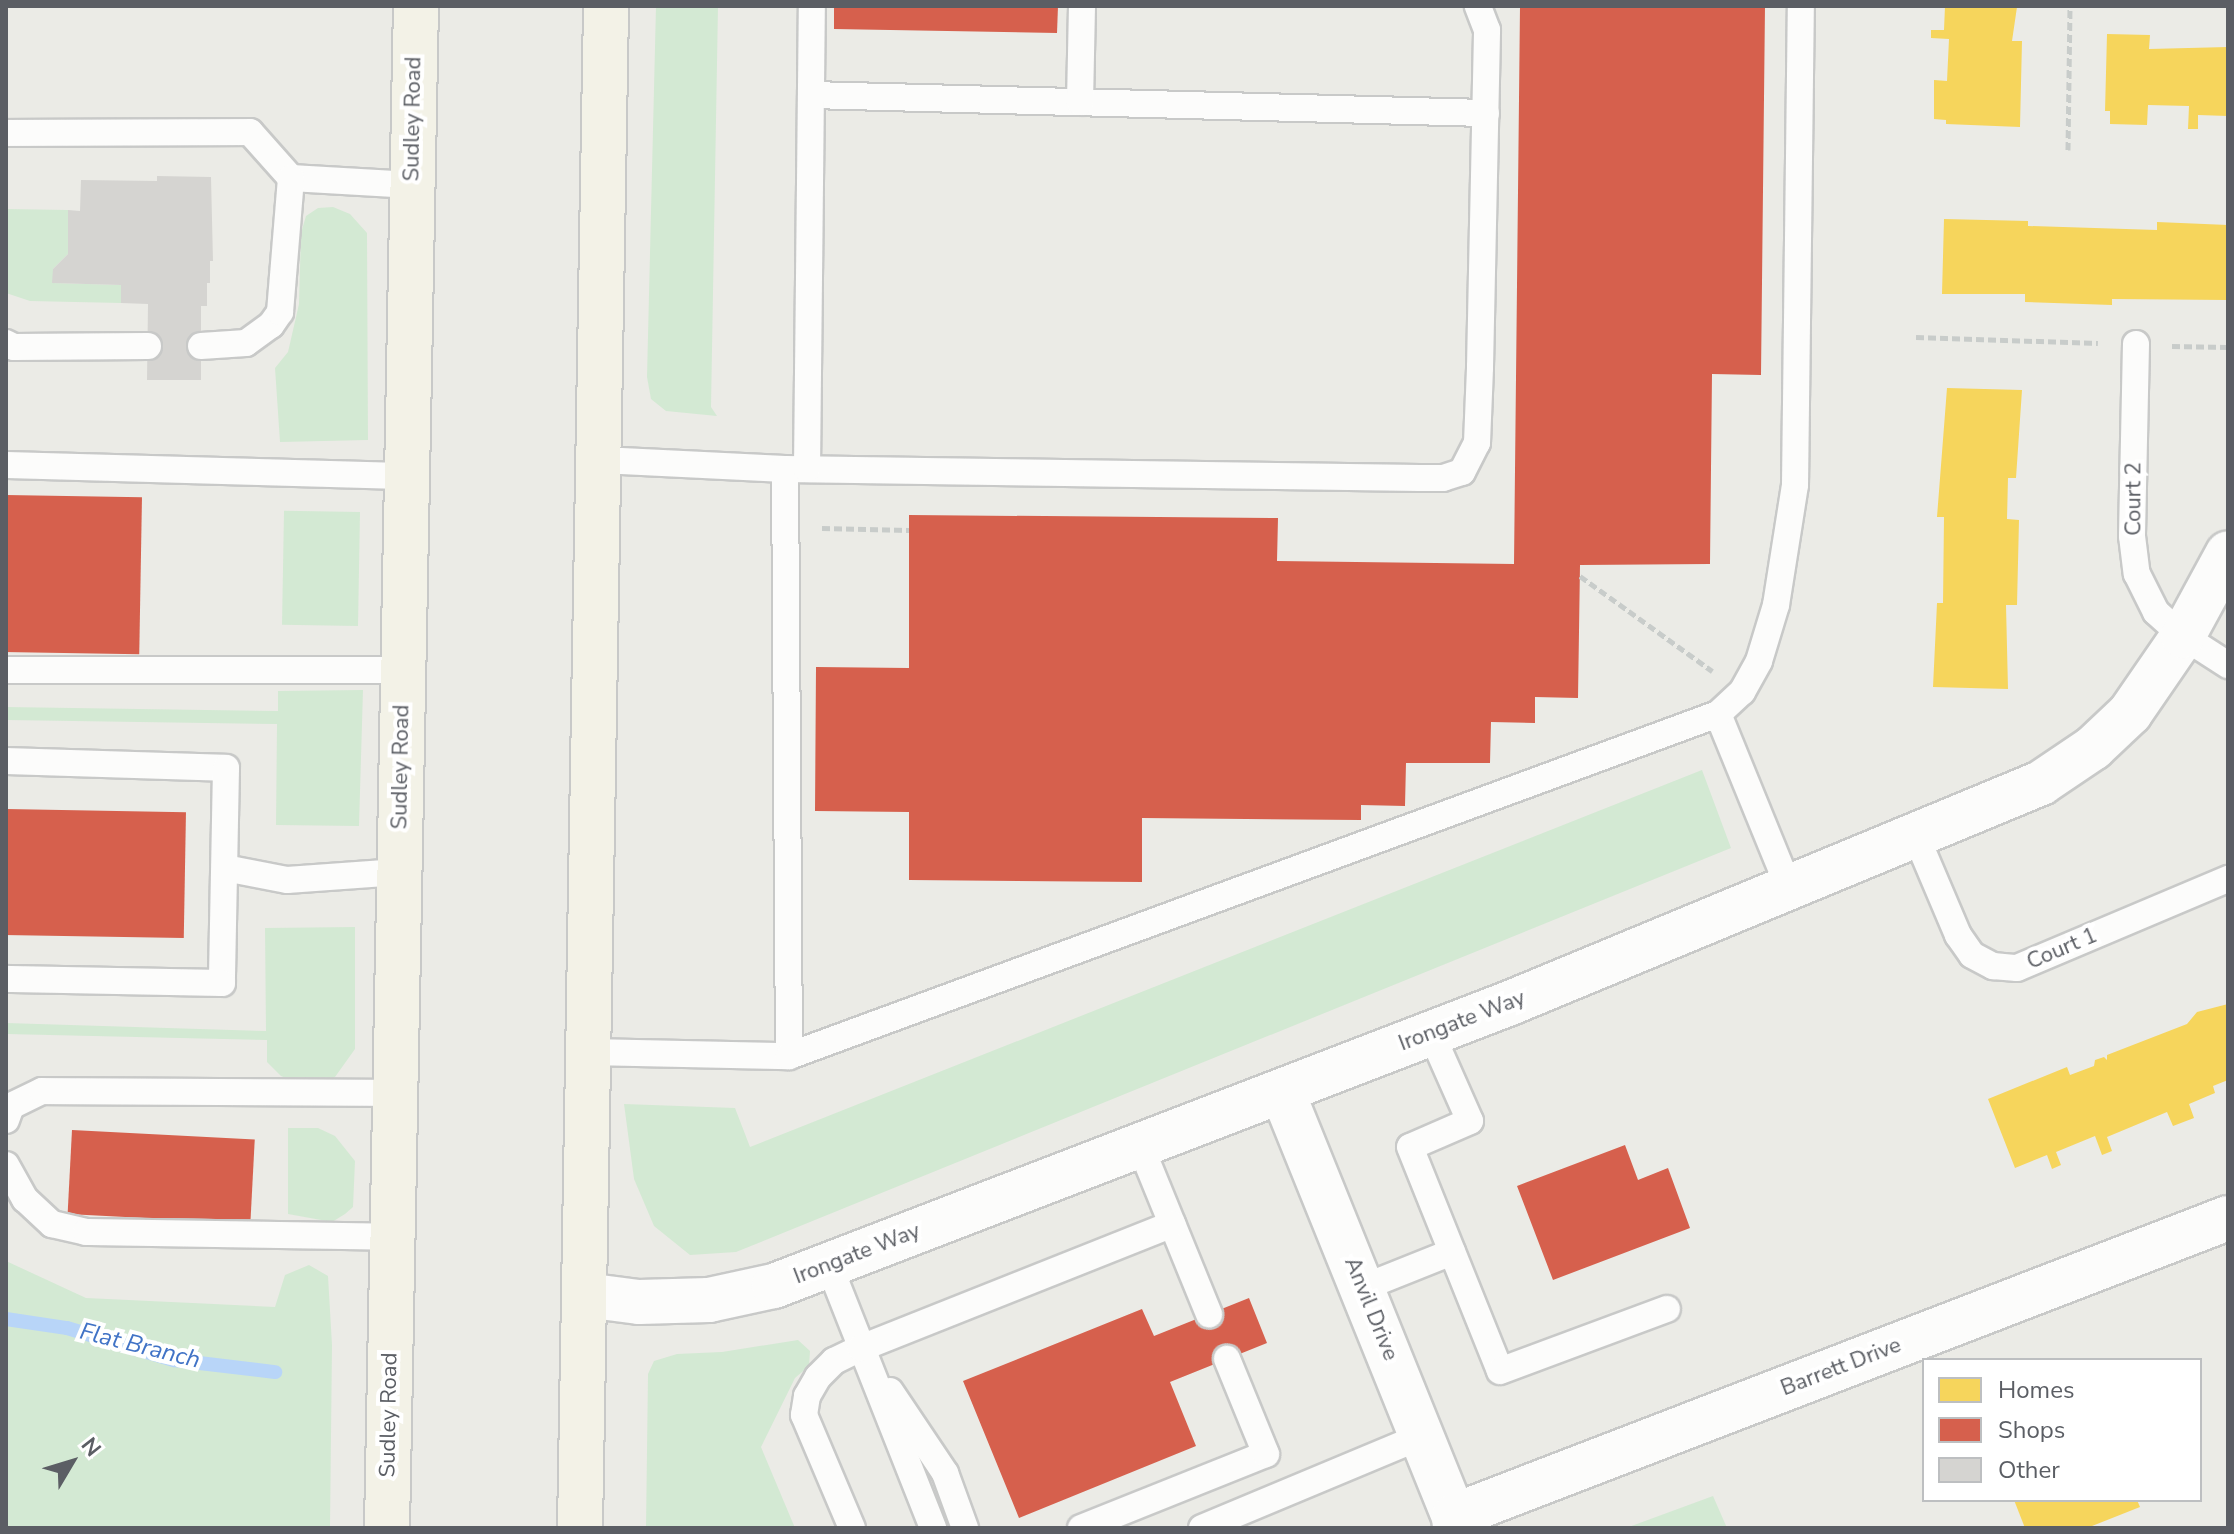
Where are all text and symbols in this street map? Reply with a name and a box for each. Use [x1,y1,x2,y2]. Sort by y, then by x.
street label: Sudley Road [399,56,427,182]
street label: Court 2 [2121,462,2147,536]
street label: Sudley Road [387,704,415,830]
street label: Court 1 [2023,922,2101,976]
street label: Irongate Way [1395,985,1529,1057]
street label: Irongate Way [790,1218,924,1290]
street label: Anvil Drive [1338,1253,1404,1365]
water label: Flat Branch [77,1317,203,1375]
street label: Barrett Drive [1777,1332,1905,1402]
street label: Sudley Road [375,1352,403,1478]
legend [1922,1358,2202,1502]
text: Homes [1998,1374,2074,1406]
text: Shops [1998,1414,2065,1446]
north arrow [32,1422,112,1502]
text: N [74,1432,108,1463]
text: Other [1998,1454,2060,1486]

